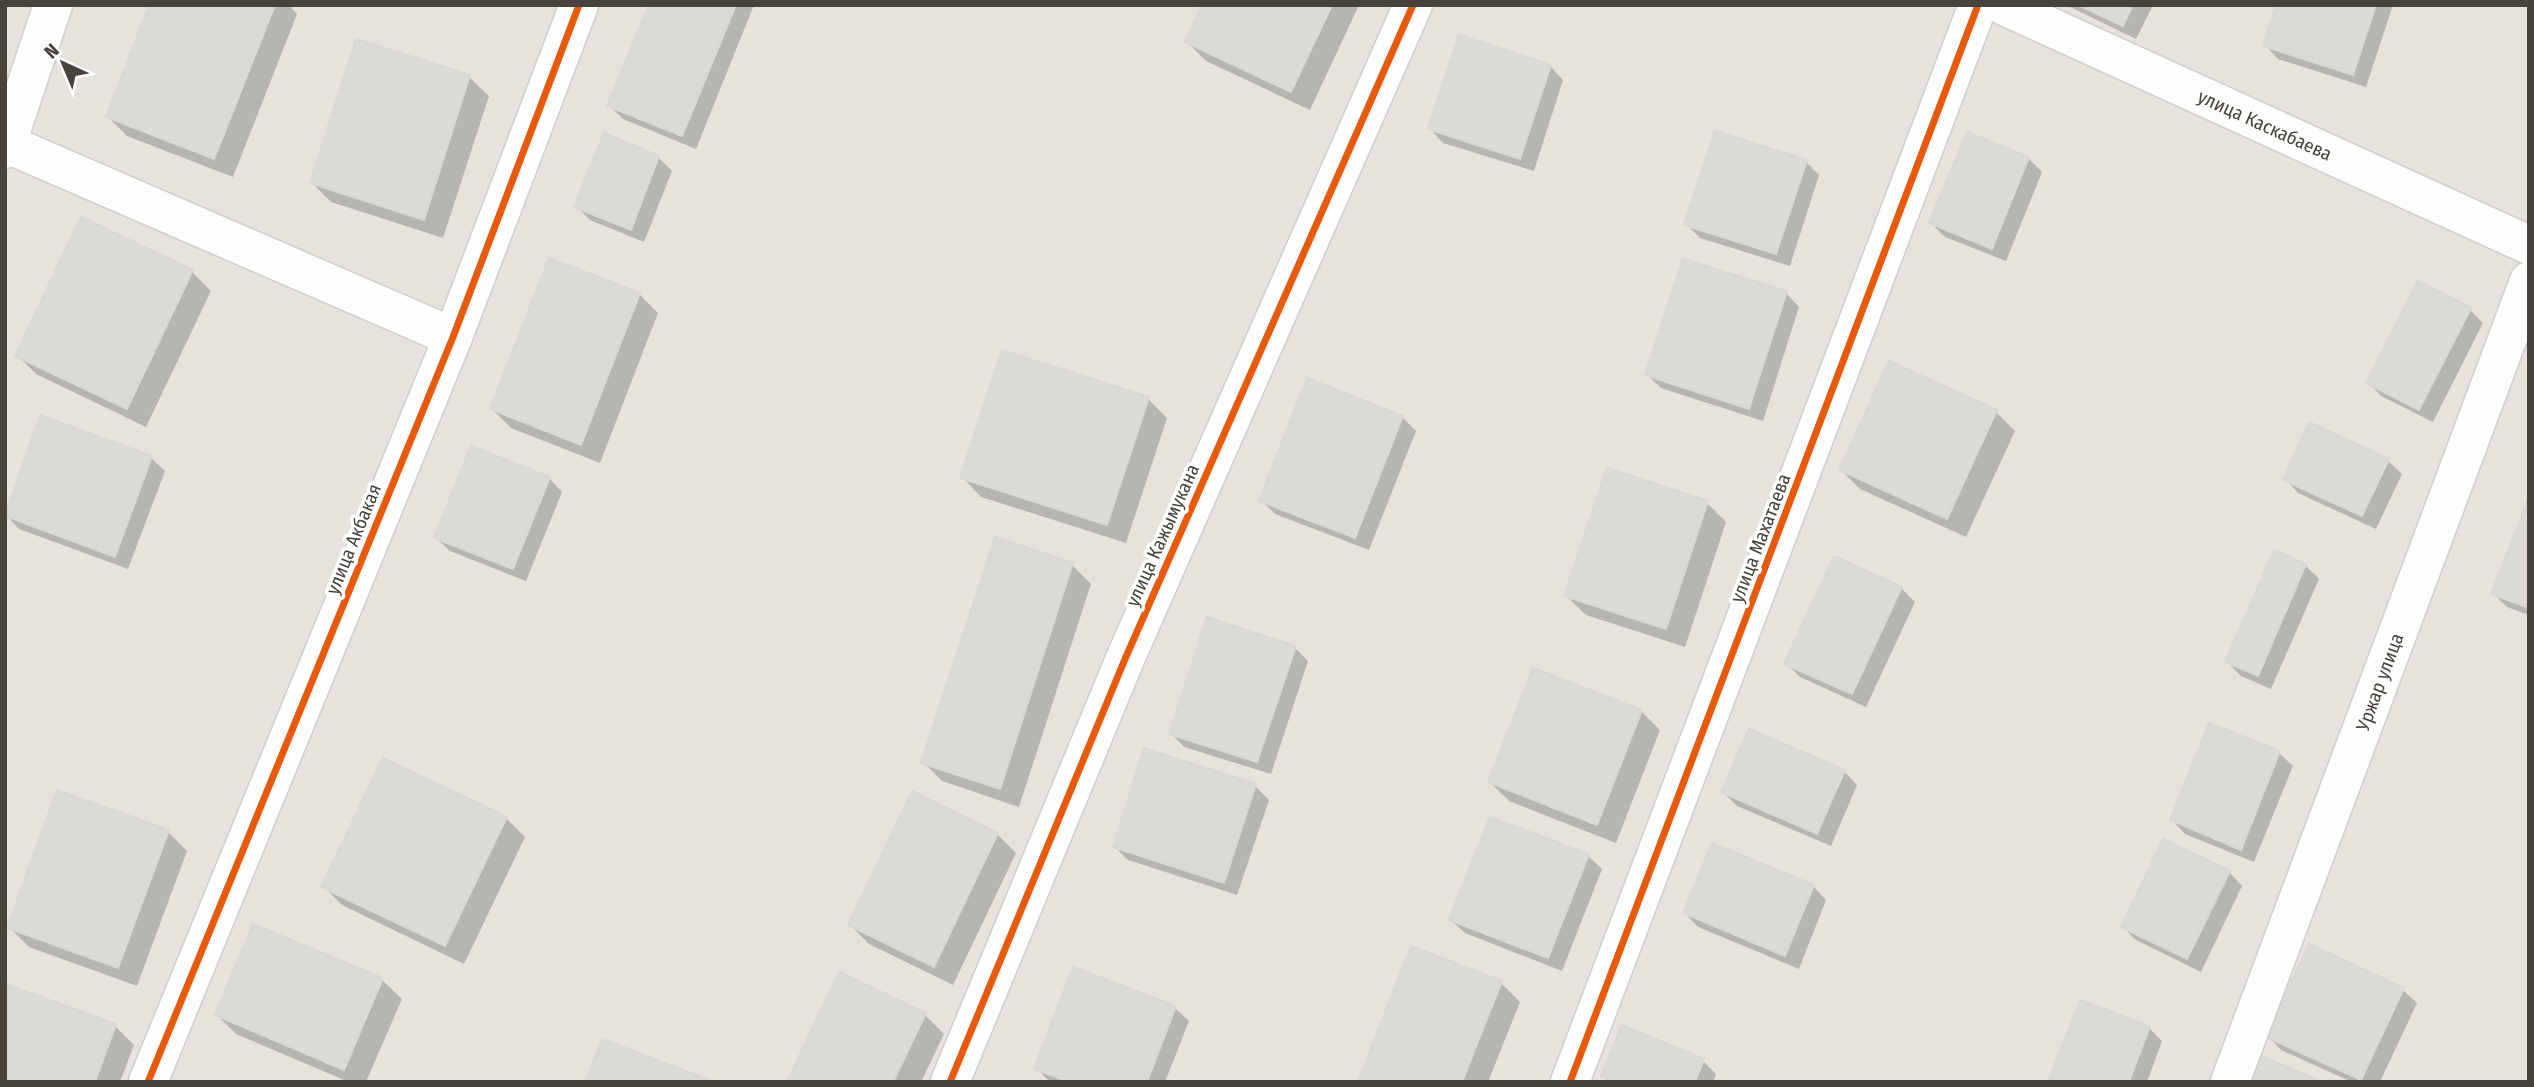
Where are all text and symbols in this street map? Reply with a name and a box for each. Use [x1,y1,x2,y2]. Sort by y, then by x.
north arrow [28,28,98,98]
text: N [39,39,64,63]
street label: улица Каскабаева [2194,85,2335,166]
street label: улица Кажымукана [1121,460,1204,610]
street label: улица Махатаева [1725,470,1796,606]
street label: улица Акбакая [321,481,386,598]
street label: Уржар улица [2351,630,2409,735]

